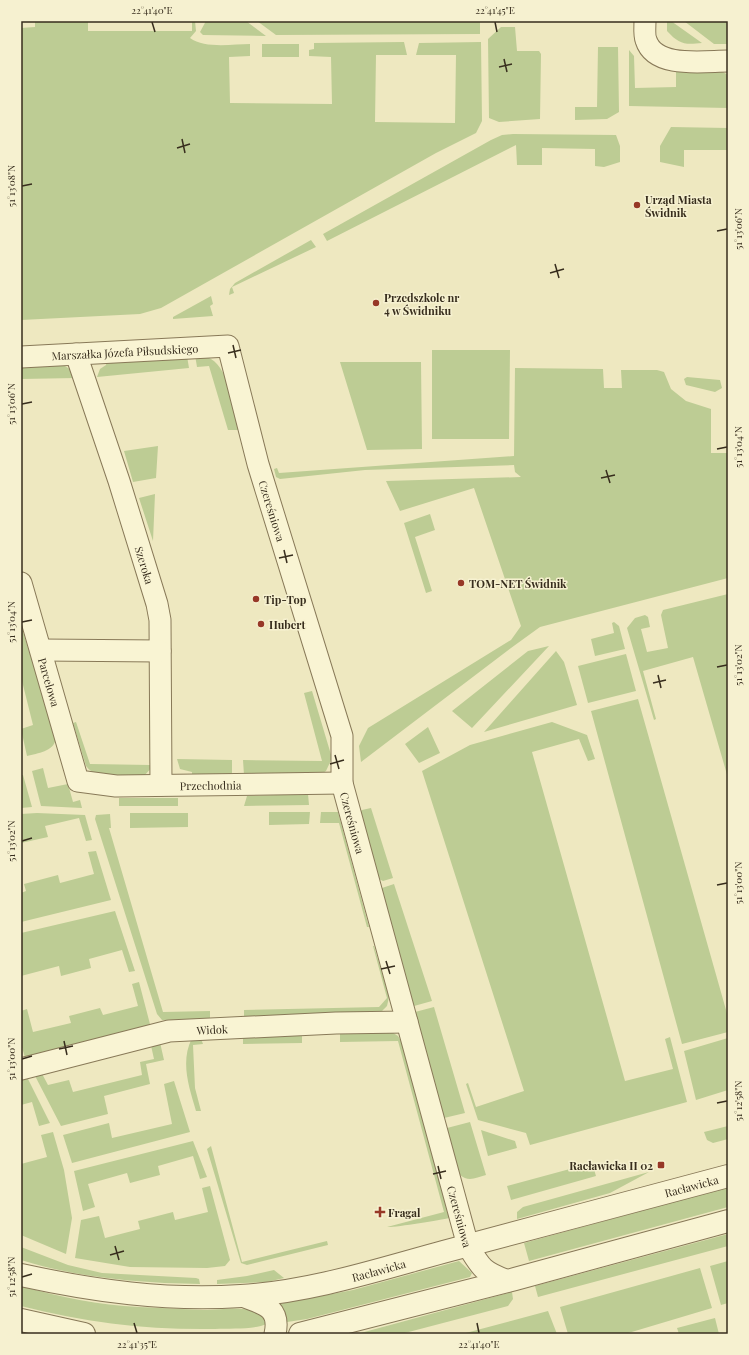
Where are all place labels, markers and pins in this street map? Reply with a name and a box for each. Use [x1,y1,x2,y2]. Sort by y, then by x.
place label: Urząd Miasta Świdnik [645,192,712,220]
marker: Urząd Miasta Świdnik [632,200,642,210]
place label: Przedszkole nr 4 w Świdniku [384,290,460,318]
marker: Przedszkole nr 4 w Świdniku [371,298,381,308]
place label: TOM-NET Świdnik [469,576,567,591]
marker: TOM-NET Świdnik [456,578,466,588]
place label: Tip-Top [264,592,307,607]
marker: Tip-Top [251,594,261,604]
place label: Hubert [269,617,305,632]
marker: Hubert [256,619,266,629]
place label: Racławicka II 02 [569,1158,653,1173]
marker: Racławicka II 02 [656,1160,666,1170]
place label: Fragal [388,1205,421,1220]
marker: Fragal [375,1207,385,1217]

